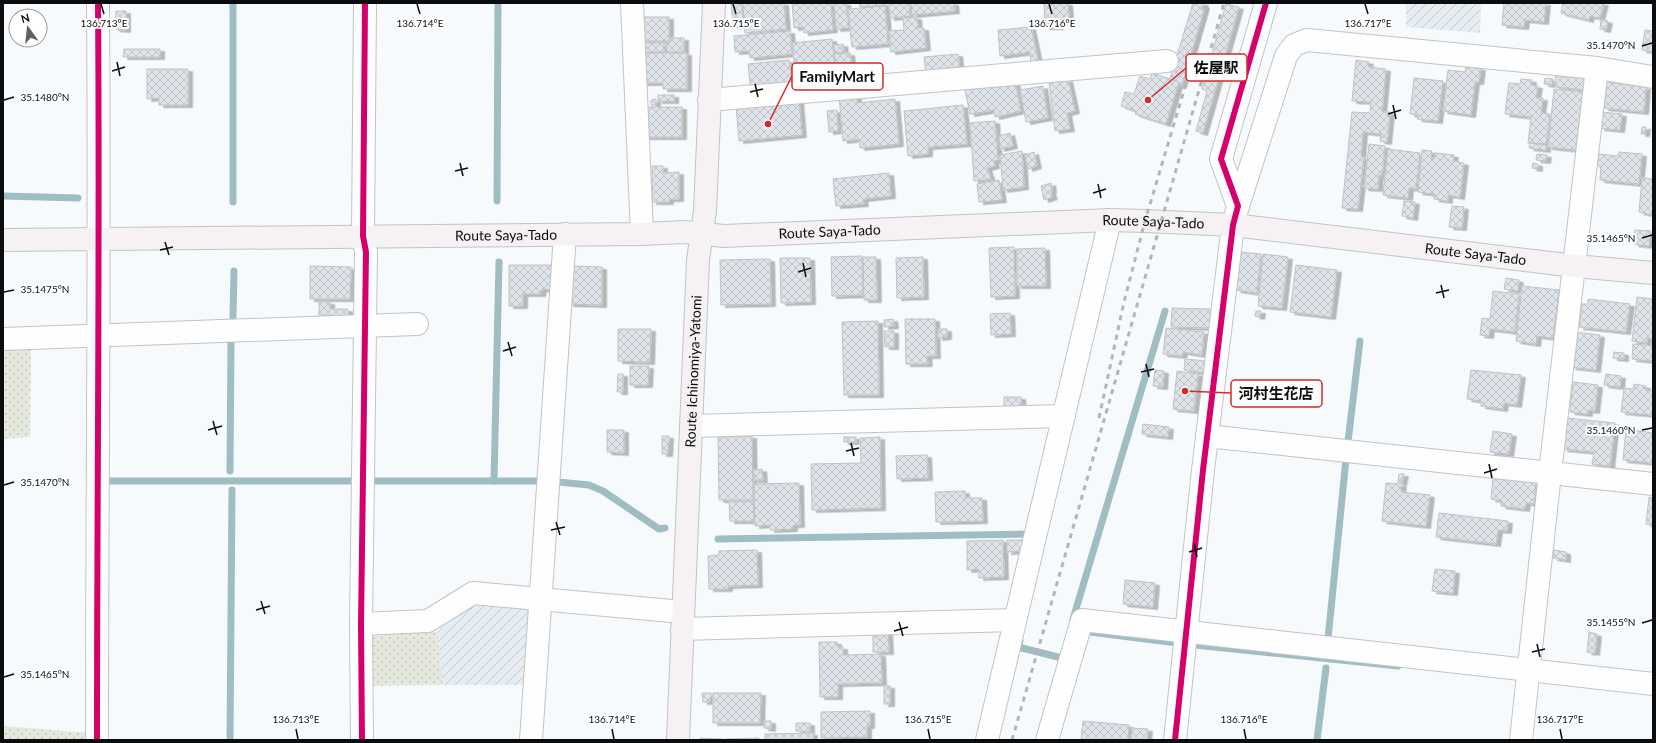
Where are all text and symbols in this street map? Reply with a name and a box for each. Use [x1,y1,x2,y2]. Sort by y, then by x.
north arrow [8,8,48,48]
text: N [20,10,31,25]
text: 136.713°E [80,17,128,29]
text: 136.714°E [396,17,444,29]
text: 136.715°E [712,17,760,29]
text: 136.716°E [1028,17,1076,29]
text: 136.717°E [1344,17,1392,29]
text: 35.1470°N [1587,39,1635,51]
callout: 佐屋駅 [1186,54,1247,81]
text: 佐屋駅 [1193,58,1239,76]
callout: FamilyMart [792,63,883,90]
text: FamilyMart [799,67,875,85]
text: 35.1480°N [21,91,69,103]
street label: Route Saya-Tado [1102,211,1205,232]
street label: Route Saya-Tado [778,221,881,242]
street label: Route Saya-Tado [455,226,557,244]
text: 35.1465°N [1587,232,1635,244]
street label: Route Saya-Tado [1424,239,1527,268]
text: 35.1475°N [21,283,69,295]
street label: Route Ichinomiya-Yatomi [681,295,705,448]
callout: 河村生花店 [1231,380,1322,407]
text: 河村生花店 [1238,384,1314,402]
text: 35.1460°N [1587,424,1635,436]
text: 35.1470°N [21,476,69,488]
text: 35.1455°N [1587,616,1635,628]
text: 35.1465°N [21,668,69,680]
text: 136.713°E [272,713,320,725]
text: 136.714°E [588,713,636,725]
text: 136.715°E [904,713,952,725]
text: 136.716°E [1220,713,1268,725]
text: 136.717°E [1536,713,1584,725]

